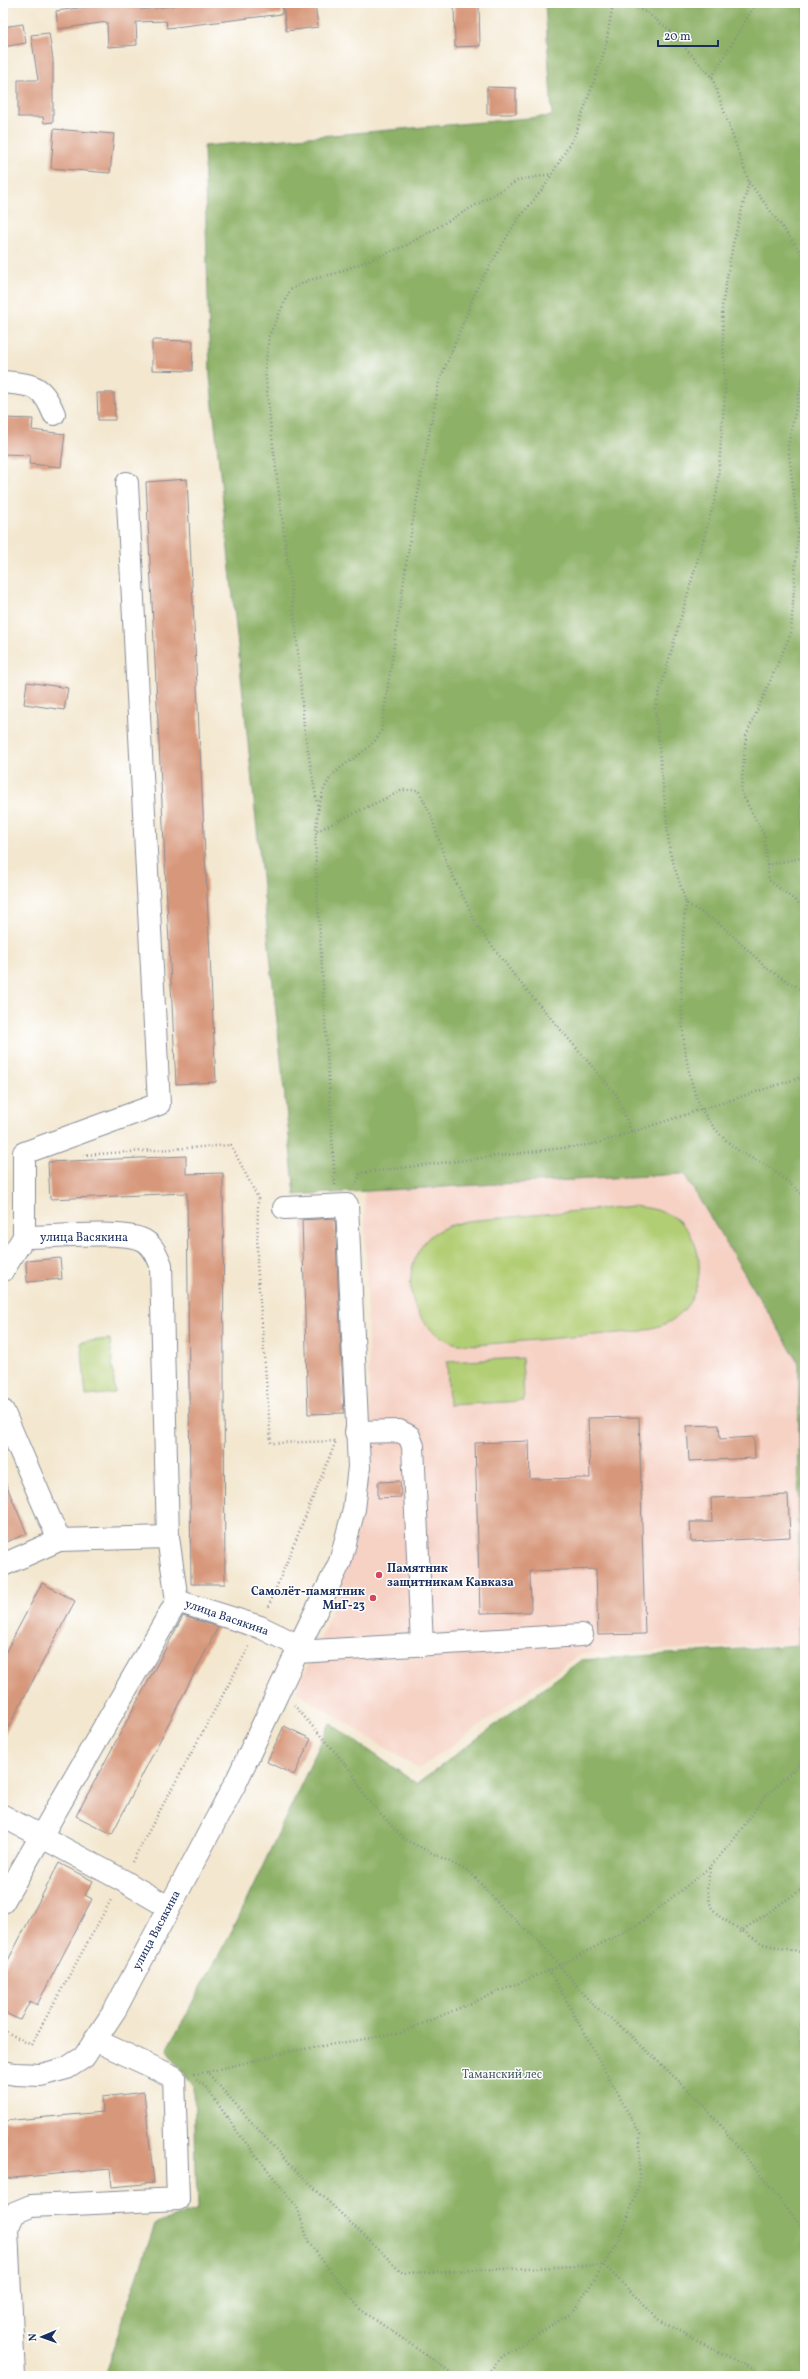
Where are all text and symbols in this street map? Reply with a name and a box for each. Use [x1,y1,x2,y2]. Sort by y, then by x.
scale bar [658,22,718,48]
text: 20 m [664,29,691,45]
street label: улица Васякина [40,1230,128,1246]
place label: Памятник защитникам Кавказа [387,1561,514,1591]
marker: Памятник защитникам Кавказа [374,1570,384,1580]
place label: Самолёт-памятник МиГ-23 [251,1584,365,1614]
marker: Самолёт-памятник МиГ-23 [368,1593,378,1603]
street label: улица Васякина [183,1596,271,1640]
street label: улица Васякина [129,1888,185,1973]
park label: Таманский лес [462,2067,542,2083]
north arrow [22,2317,62,2357]
text: N [26,2333,41,2342]

